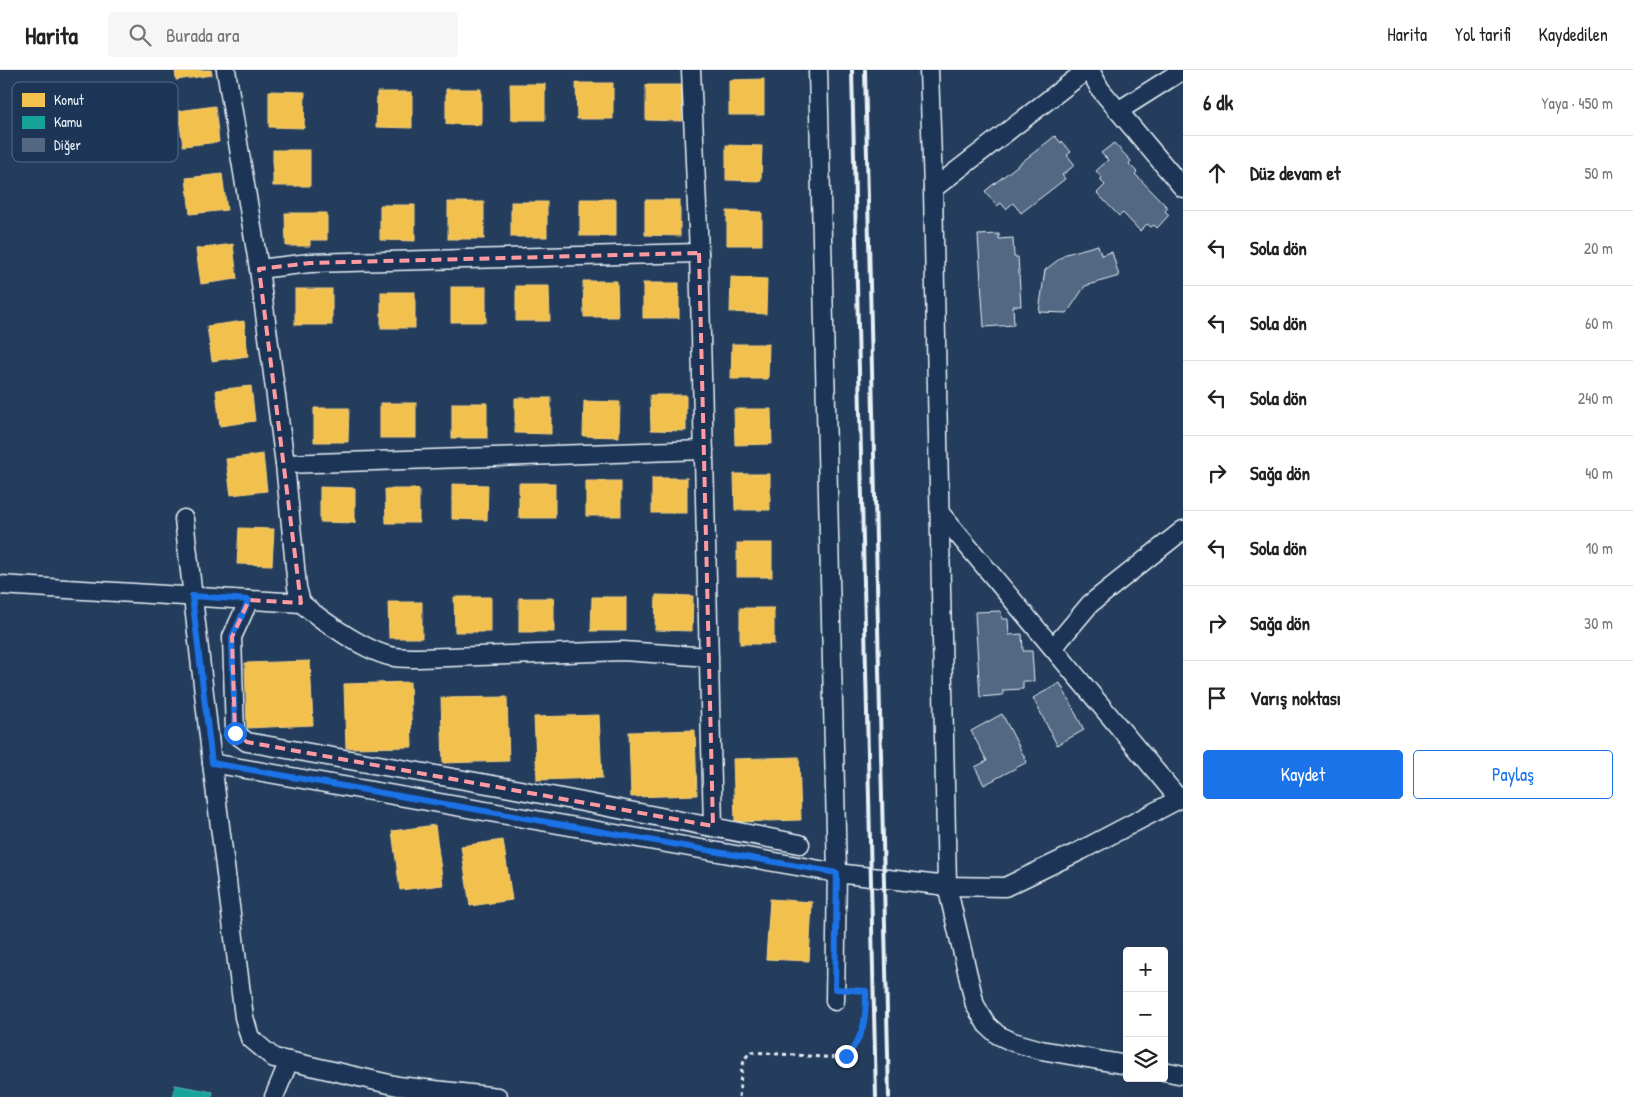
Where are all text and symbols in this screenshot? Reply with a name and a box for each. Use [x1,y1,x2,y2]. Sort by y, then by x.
search box [108,12,458,57]
text: Harita [25,19,78,51]
icon: search [126,21,154,49]
text: Burada ara [166,22,239,48]
text: Harita [1387,22,1427,47]
text: Yol tarifi [1455,22,1511,47]
text: Kaydedilen [1539,22,1608,47]
legend [12,82,178,162]
text: 6 dk [1203,88,1233,117]
text: Konut [54,90,84,109]
text: Yaya · 450 m [1542,92,1613,114]
text: Kamu [54,112,82,131]
text: Diğer [54,135,82,155]
icon: ahead [1203,159,1231,187]
text: Düz devam et [1250,160,1341,186]
text: 50 m [1585,162,1613,184]
icon: left [1203,234,1231,262]
text: Sola dön [1250,235,1307,261]
text: 20 m [1584,237,1613,259]
icon: left [1203,309,1231,337]
text: Sola dön [1250,310,1307,336]
text: 60 m [1585,312,1613,334]
icon: left [1203,384,1231,412]
text: Sola dön [1250,385,1307,411]
text: 240 m [1578,387,1613,409]
icon: right [1203,459,1231,487]
text: Sağa dön [1250,460,1310,486]
text: 40 m [1585,462,1613,484]
icon: left [1203,534,1231,562]
text: Sola dön [1250,535,1307,561]
text: 10 m [1585,537,1613,559]
icon: right [1203,609,1231,637]
text: Sağa dön [1250,610,1310,636]
text: 30 m [1584,612,1613,634]
icon: arrive [1203,684,1231,712]
text: Varış noktası [1250,685,1341,711]
route start [224,722,247,745]
button: Kaydet [1203,750,1403,799]
button: Paylaş [1413,750,1613,799]
map controls [1123,947,1168,1082]
button: + [1123,947,1168,992]
button: − [1123,992,1168,1037]
button: layers [1123,1037,1168,1082]
route end [835,1045,858,1068]

